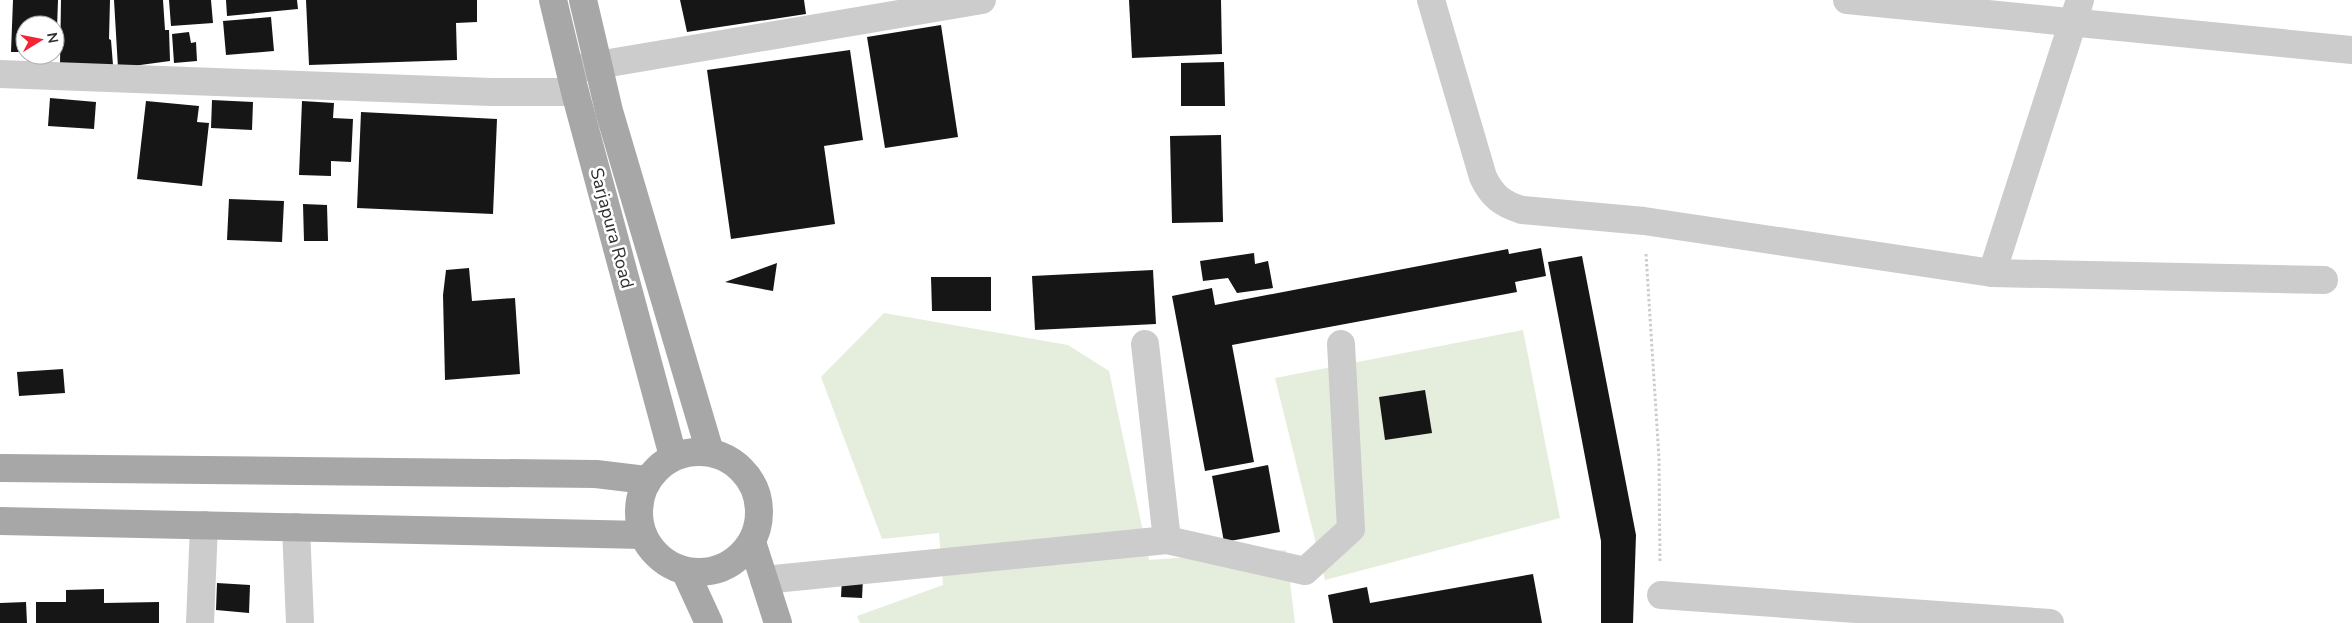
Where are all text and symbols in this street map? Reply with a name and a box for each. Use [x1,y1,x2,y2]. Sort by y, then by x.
north arrow [15,15,65,65]
text: N [42,31,63,45]
street label: Sarjapura Road [584,165,640,291]

